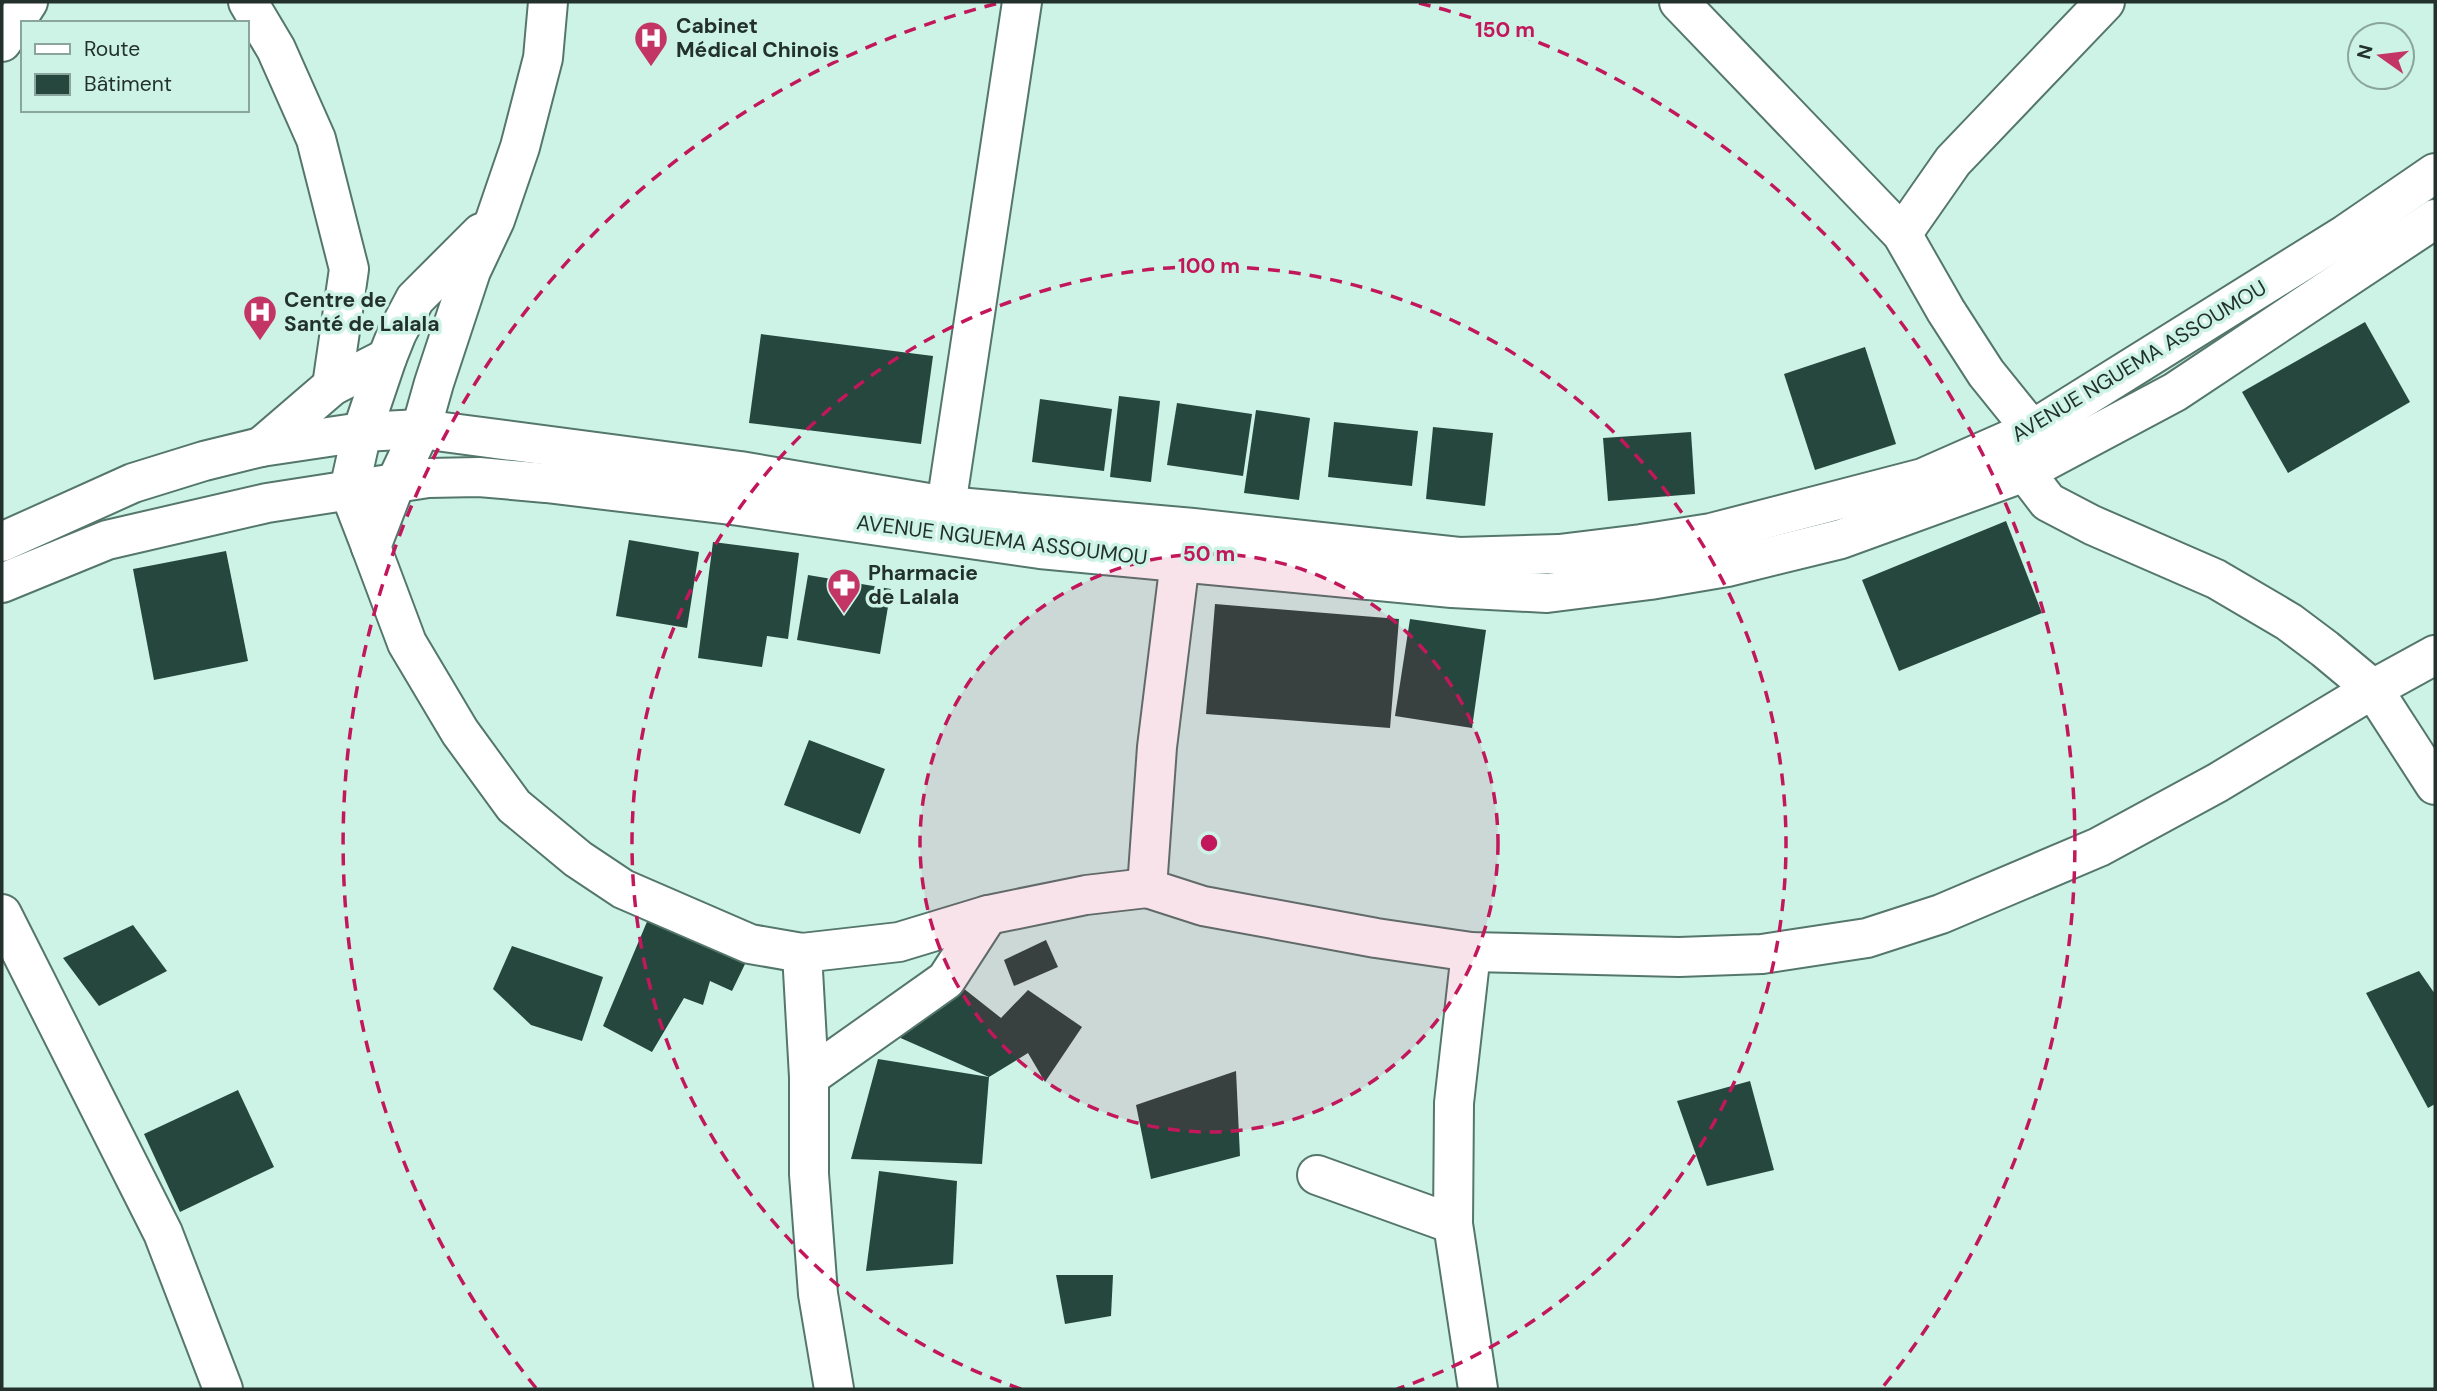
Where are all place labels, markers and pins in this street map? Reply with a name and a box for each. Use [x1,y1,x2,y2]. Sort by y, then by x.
place label: Cabinet Médical Chinois [676,12,839,64]
hospital icon: Cabinet Médical Chinois [632,19,670,68]
place label: Centre de Santé de Lalala [284,286,440,338]
hospital icon: Centre de Santé de Lalala [241,293,279,342]
place label: Pharmacie de Lalala [868,559,978,611]
pharmacy icon: Pharmacie de Lalala [825,566,863,615]
centre of rings [1197,831,1221,855]

